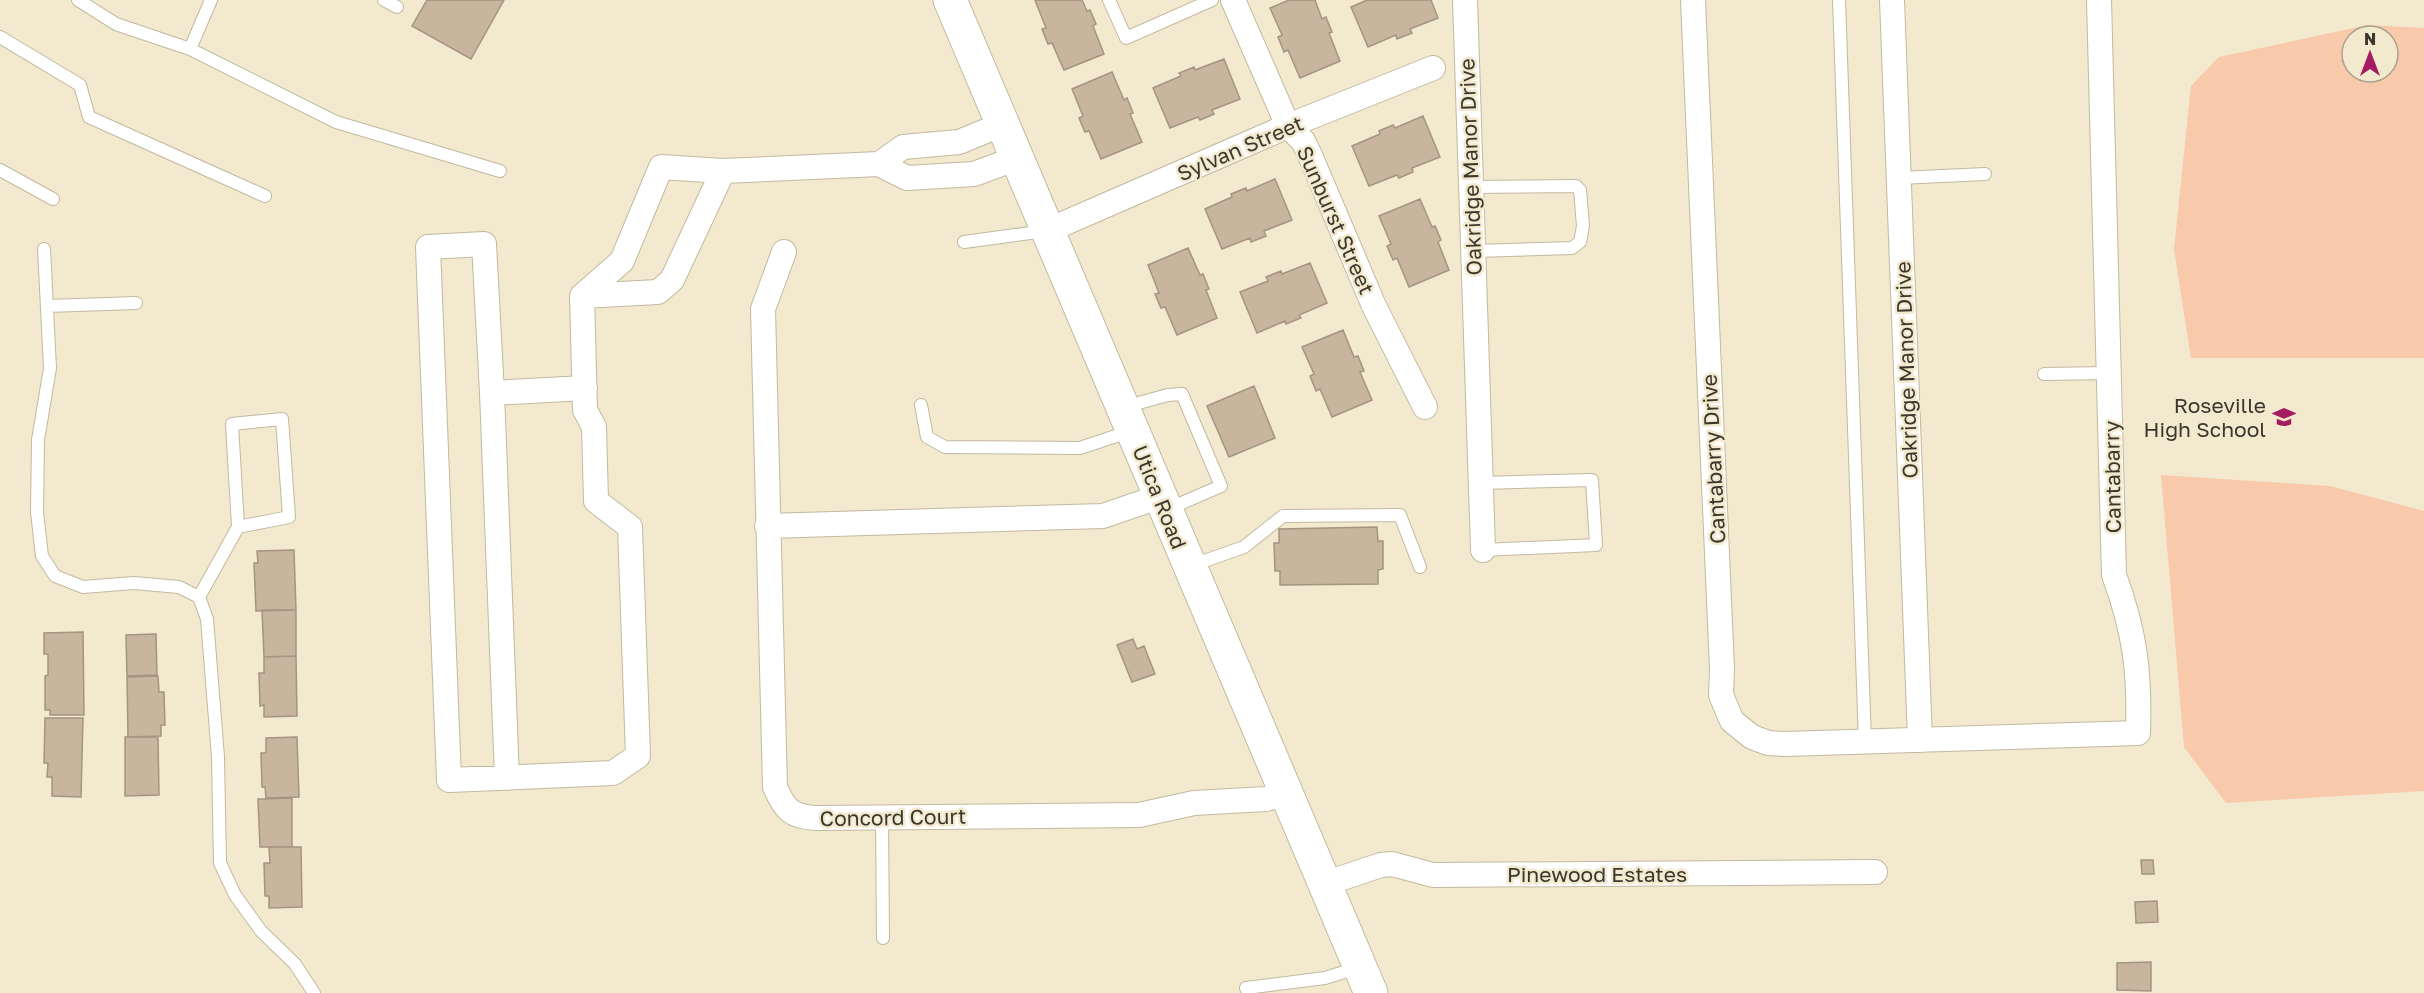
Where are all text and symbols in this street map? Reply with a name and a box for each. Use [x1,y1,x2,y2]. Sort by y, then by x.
north arrow [2340,24,2400,84]
text: N [2364,29,2376,49]
street label: Oakridge Manor Drive [1453,58,1487,276]
street label: Sylvan Street [1173,110,1307,186]
street label: Sunburst Street [1292,142,1380,298]
street label: Oakridge Manor Drive [1889,261,1923,479]
street label: Cantabarry Drive [1696,373,1730,545]
place label: Roseville High School [2144,392,2266,442]
school or university icon: Roseville High School [2271,404,2297,430]
street label: Cantabarry [2098,420,2126,534]
street label: Utica Road [1127,441,1193,553]
street label: Concord Court [819,803,967,831]
street label: Pinewood Estates [1507,861,1687,887]

